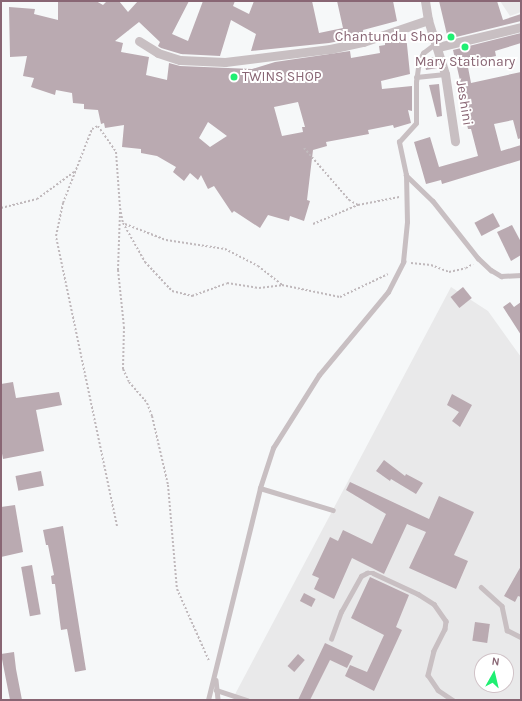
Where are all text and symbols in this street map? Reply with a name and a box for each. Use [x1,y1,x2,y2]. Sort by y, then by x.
place label: Chantundu Shop [335,29,443,45]
marker: Chantundu Shop [446,32,456,42]
marker: Mary Stationary [460,42,470,52]
place label: Mary Stationary [415,54,515,70]
place label: TWINS SHOP [242,69,321,85]
marker: TWINS SHOP [229,72,239,82]
street label: Jeshini [452,79,476,127]
north arrow [474,653,514,693]
text: N [491,655,500,669]

